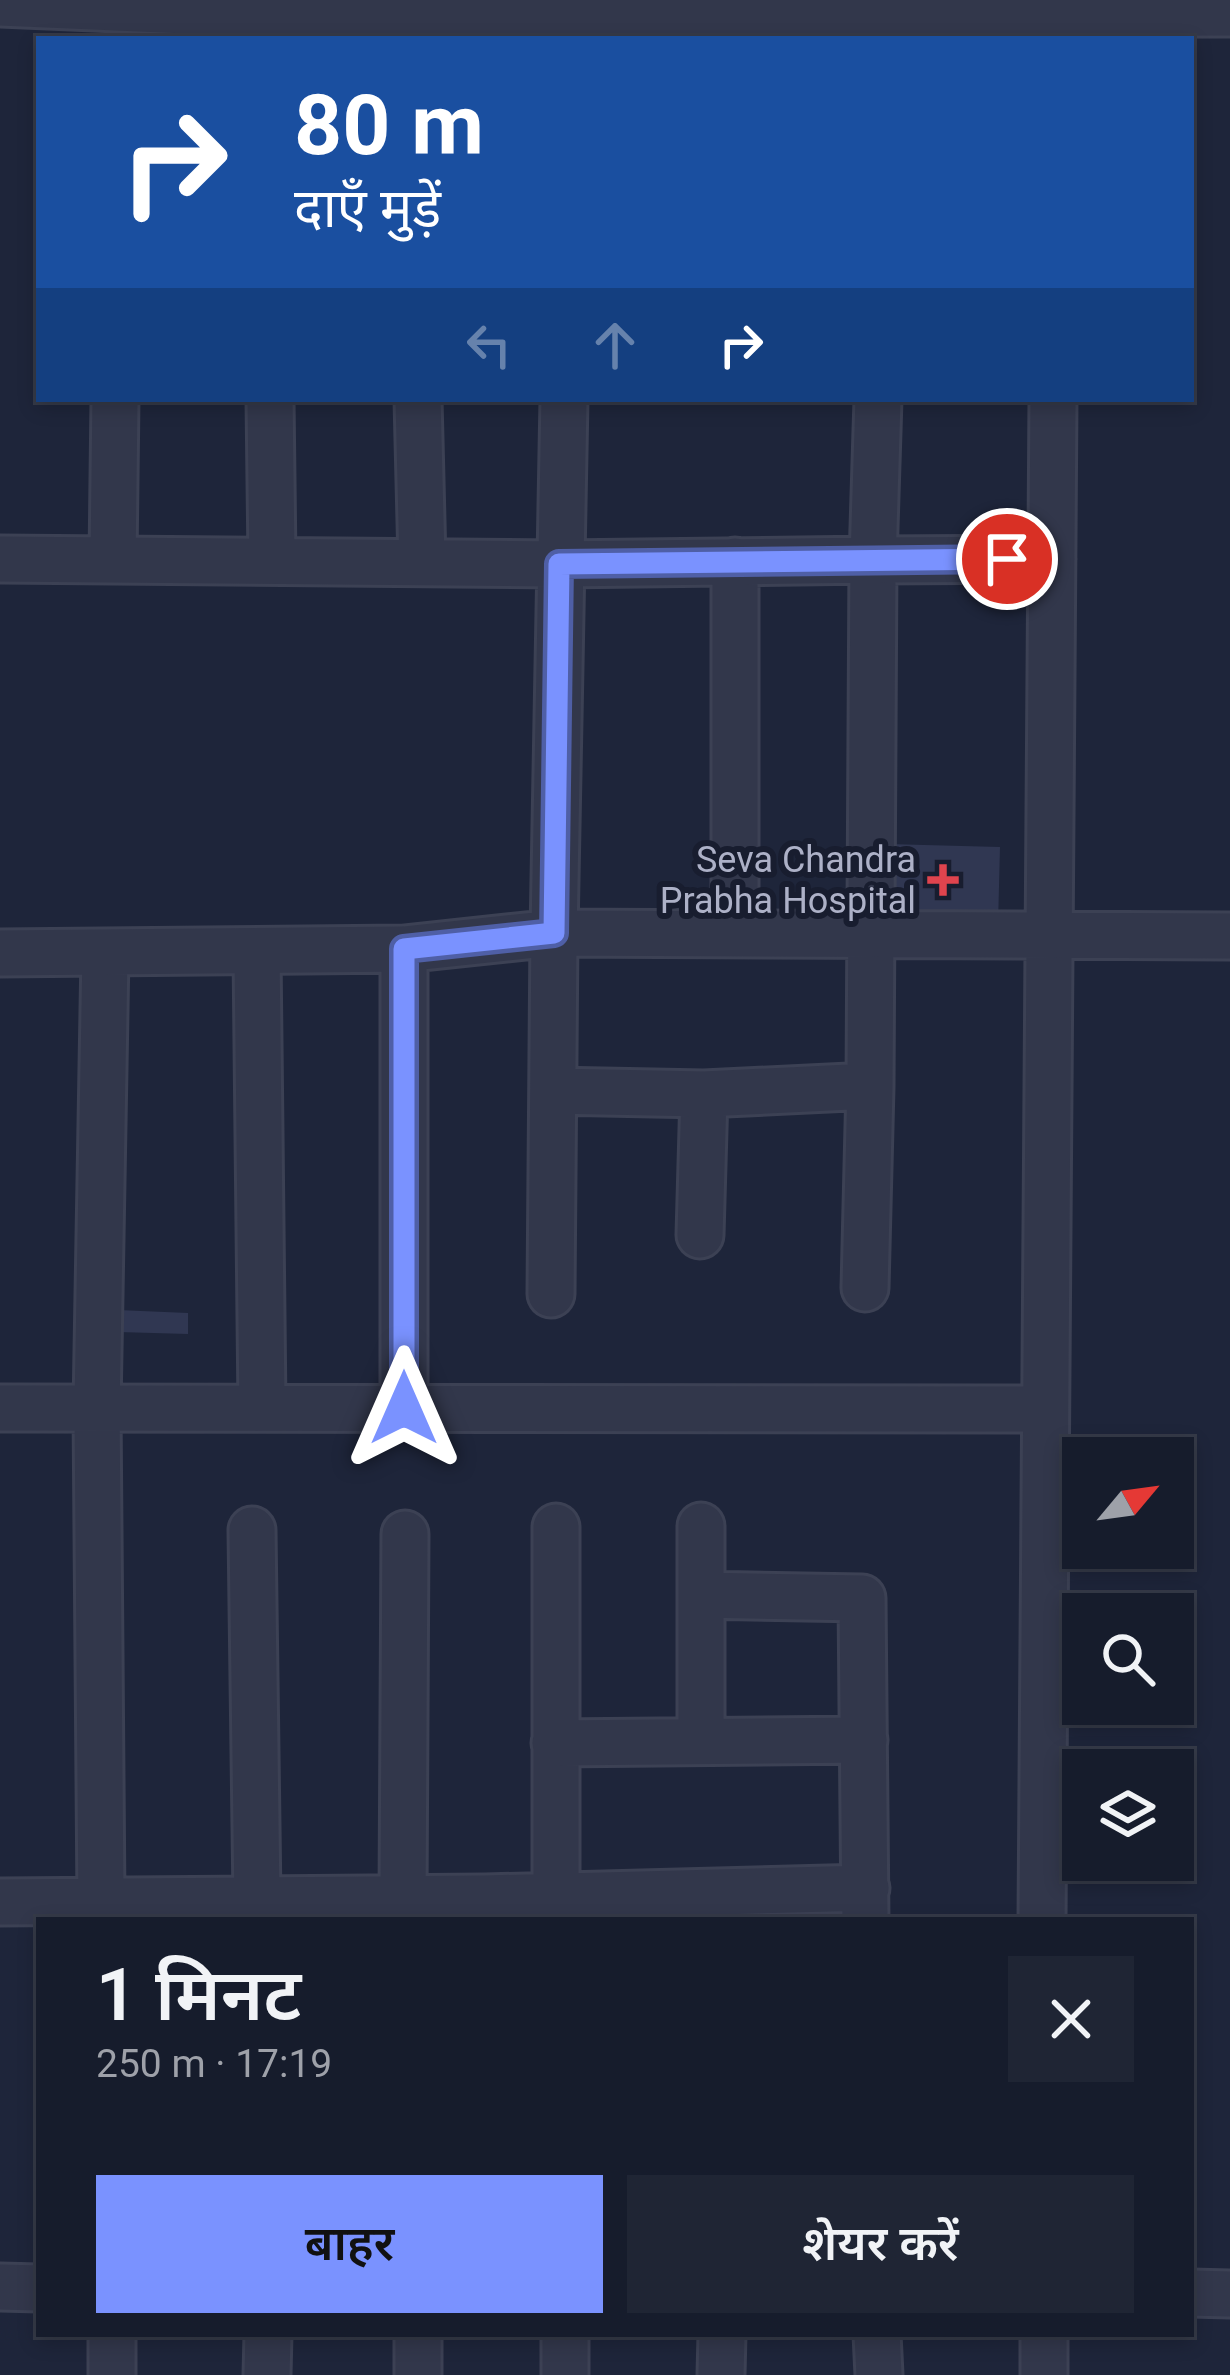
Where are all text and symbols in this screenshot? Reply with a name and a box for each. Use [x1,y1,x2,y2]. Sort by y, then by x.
text: 80 m [294,76,484,175]
icon: right [96,84,252,240]
text: दाएँ मुड़ें [294,177,441,240]
icon: left [456,312,522,378]
icon: ahead [582,312,648,378]
icon: right [708,312,774,378]
pin [956,508,1058,610]
icon: arrive [974,526,1040,592]
place label: Seva Chandra Prabha Hospital [660,839,916,922]
marker: Seva Chandra Prabha Hospital [927,864,959,896]
position arrow [341,1345,467,1471]
north arrow [1062,1437,1194,1569]
map controls [1062,1437,1194,1881]
button: search [1062,1593,1194,1725]
button: layers [1062,1749,1194,1881]
text: 1 मिनट [96,1953,301,2038]
button: close [1008,1956,1134,2082]
text: 250 m · 17:19 [96,2041,332,2087]
button: बाहर [96,2175,603,2313]
button: शेयर करें [627,2175,1134,2313]

